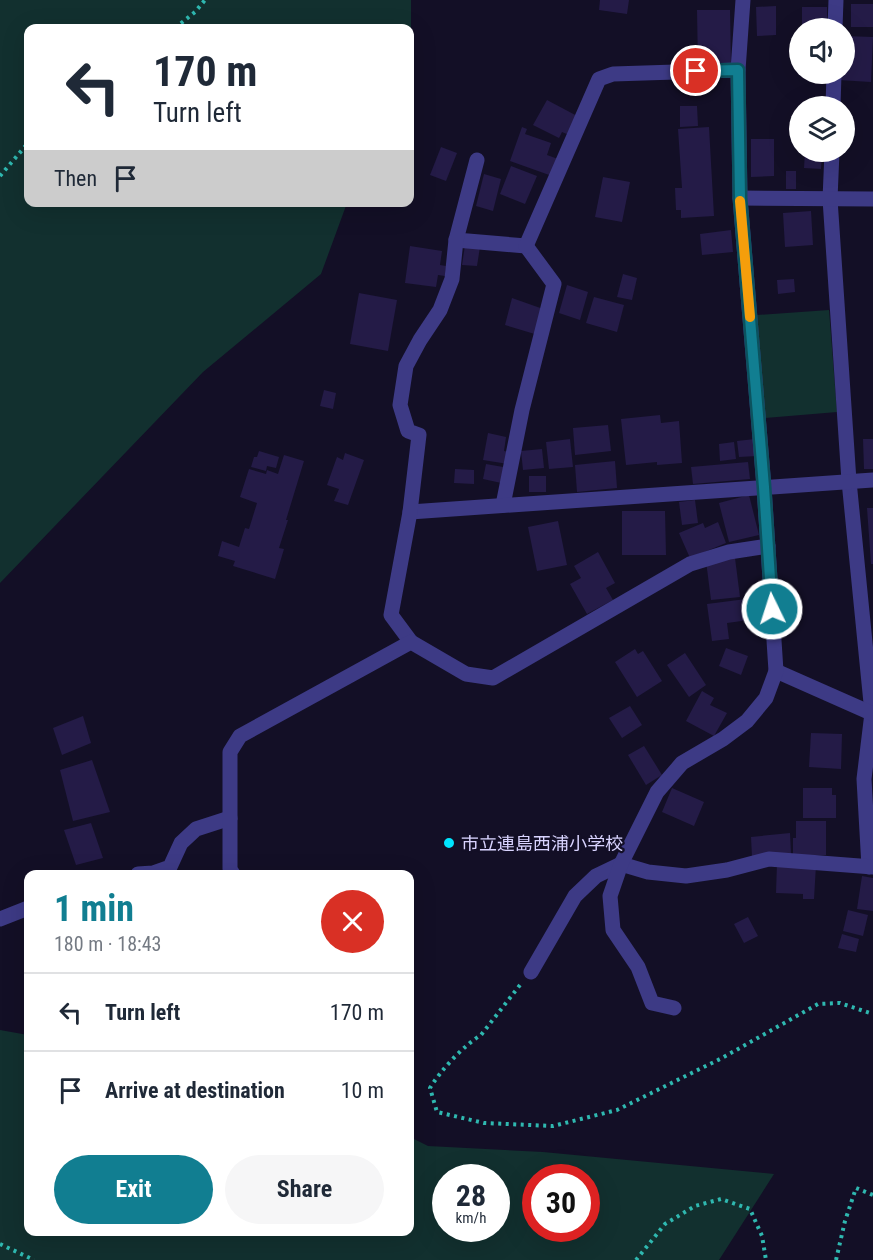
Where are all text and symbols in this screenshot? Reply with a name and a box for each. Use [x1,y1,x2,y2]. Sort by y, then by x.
map controls [789,18,855,162]
button: sound [789,18,855,84]
pin [670,45,721,96]
text: 170 m [153,47,258,96]
icon: left [54,48,132,126]
icon: arrive [679,54,712,87]
button: layers [789,96,855,162]
text: Turn left [153,97,242,129]
icon: arrive [109,162,142,195]
text: Then [54,166,97,191]
position arrow [740,577,804,641]
place label: 市立連島西浦小学校 [461,833,623,854]
marker: 市立連島西浦小学校 [442,836,456,850]
text: 1 min [54,888,134,930]
button: close [321,890,384,953]
text: 180 m · 18:43 [54,932,161,956]
icon: left [54,996,87,1029]
text: Turn left [105,1000,180,1025]
text: 170 m [330,1000,384,1025]
icon: arrive [54,1074,87,1107]
text: Arrive at destination [105,1078,285,1103]
text: 10 m [341,1078,384,1103]
button: Exit [54,1155,213,1224]
button: Share [225,1155,384,1224]
speed limit sign: 30 [522,1164,600,1242]
text: 28 [456,1178,486,1213]
text: km/h [456,1209,486,1227]

